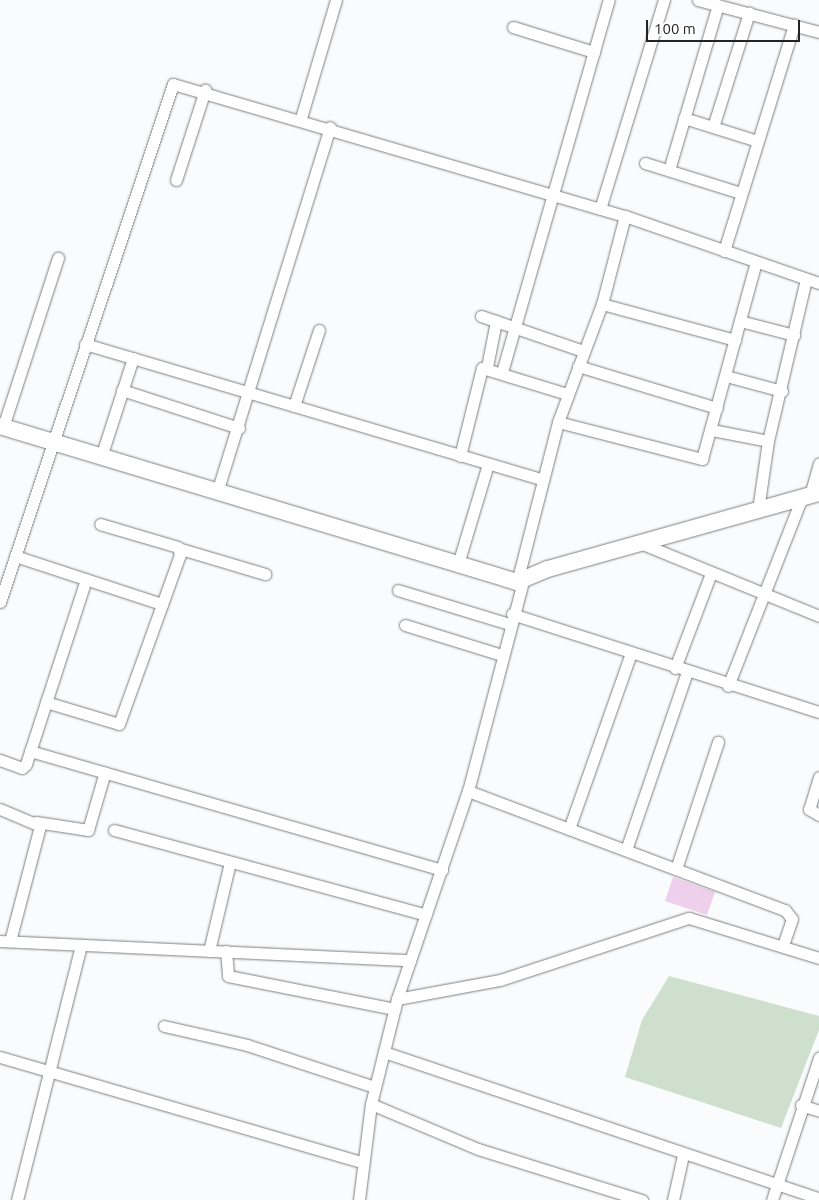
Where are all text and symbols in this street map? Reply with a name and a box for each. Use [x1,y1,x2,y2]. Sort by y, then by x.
scale bar [649,10,803,42]
text: 100 m [654,20,696,37]

